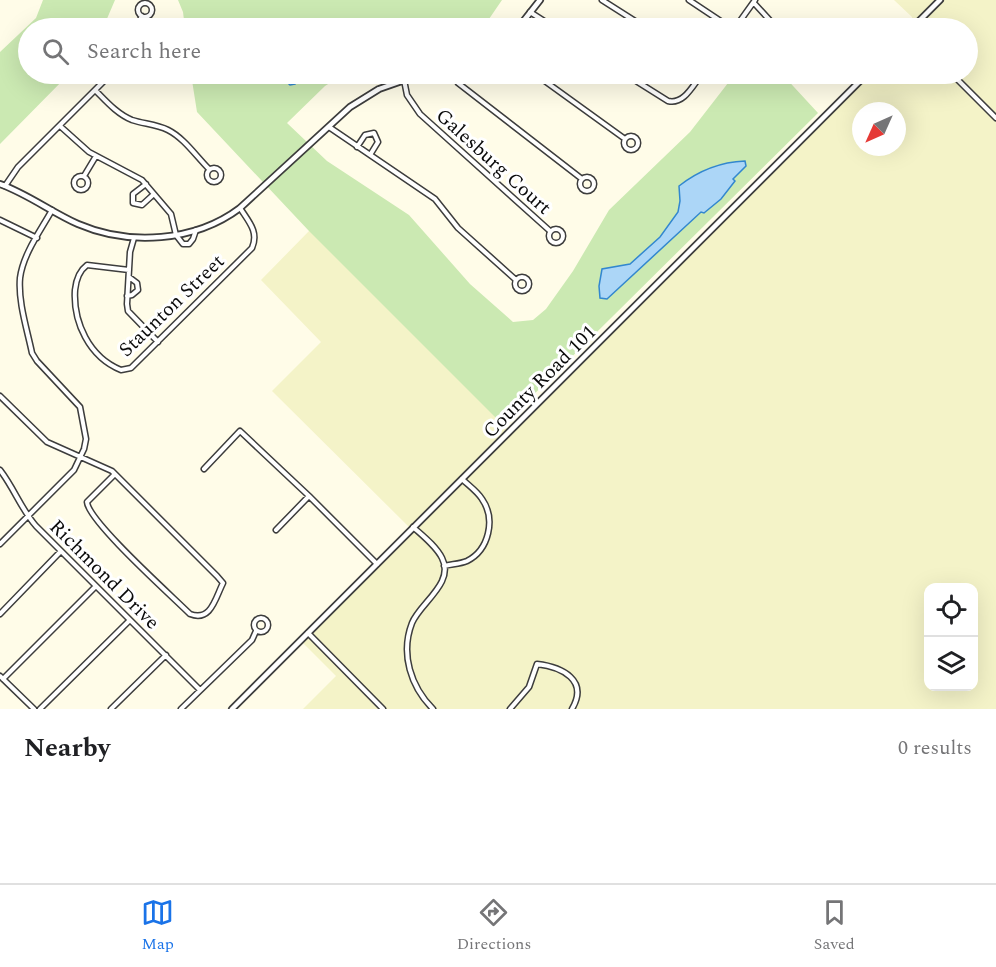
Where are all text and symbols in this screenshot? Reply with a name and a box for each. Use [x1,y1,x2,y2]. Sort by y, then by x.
search box [18,18,978,84]
icon: search [39,35,72,68]
text: Search here [87,35,201,68]
street label: Galesburg Court [429,101,558,222]
north arrow [852,102,906,156]
street label: Staunton Street [112,247,232,364]
street label: County Road 101 [476,318,603,445]
street label: Richmond Drive [42,513,166,637]
map controls [924,583,978,691]
button: locate [924,583,978,637]
button: layers [924,637,978,691]
text: Nearby [24,728,110,768]
text: 0 results [898,733,972,763]
tab: Map [141,896,174,956]
tab: Directions [457,896,531,956]
tab: Saved [814,896,855,956]

